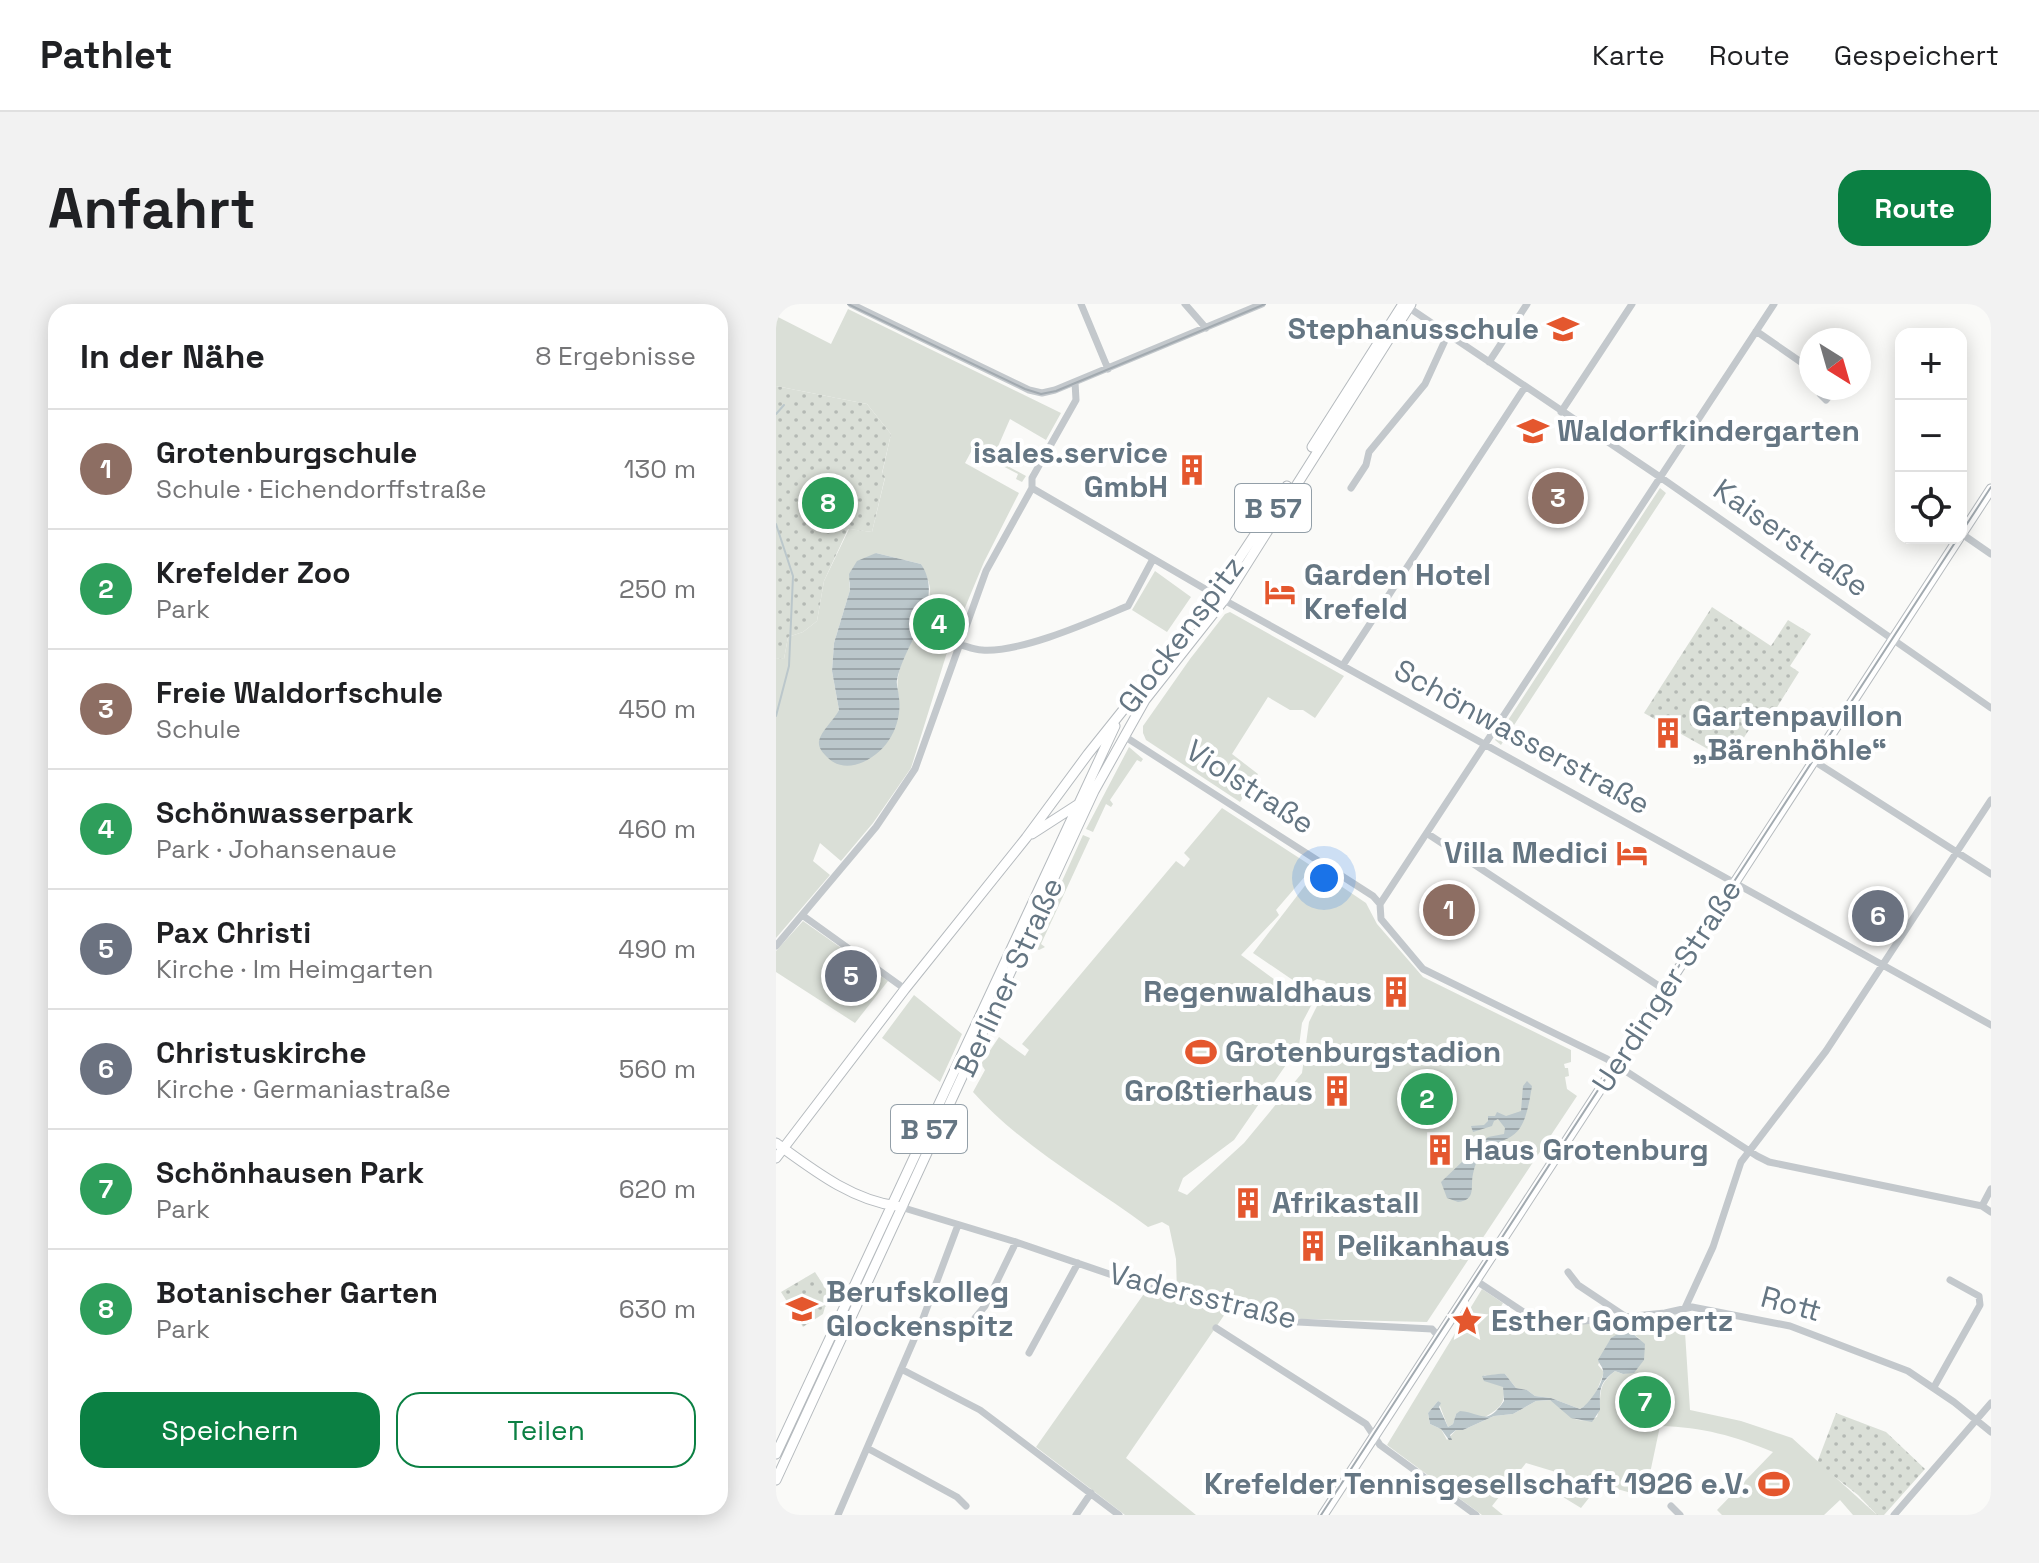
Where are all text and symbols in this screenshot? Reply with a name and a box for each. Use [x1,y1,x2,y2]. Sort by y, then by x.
text: Pathlet [40,31,173,79]
text: Karte [1592,37,1665,73]
text: Route [1709,37,1790,73]
text: Gespeichert [1834,37,1999,73]
button: Route [1838,170,1991,246]
text: Anfahrt [48,173,256,244]
place label: Stephanusschule [1288,309,1539,348]
school or university icon: Stephanusschule [1546,312,1580,346]
north arrow [1799,328,1871,400]
map controls [1895,328,1967,544]
button: + [1895,328,1967,400]
text: In der Nähe [80,335,265,378]
text: 8 Ergebnisse [535,339,696,373]
button: − [1895,400,1967,472]
place label: Waldorfkindergarten [1557,411,1860,450]
school or university icon: Waldorfkindergarten [1516,414,1550,448]
text: Grotenburgschule [156,433,417,472]
place label: isales.service GmbH [973,433,1168,506]
text: 1 [100,452,112,486]
text: 130 m [624,452,696,486]
building icon: isales.service GmbH [1175,453,1209,487]
pin: 3 [1532,468,1584,528]
street label: Kaiserstraße [1706,470,1877,606]
text: Schule · Eichendorffstraße [156,472,487,506]
button: locate [1895,472,1967,544]
pin: 8 [802,473,854,533]
road number: B 57 [1235,484,1311,532]
street label: Glockenspitz [1109,548,1252,721]
text: Krefelder Zoo [156,553,351,592]
place label: Garden Hotel Krefeld [1304,555,1491,628]
text: 2 [98,572,114,606]
text: 250 m [619,572,696,606]
hotel icon: Garden Hotel Krefeld [1263,575,1297,609]
text: Park [156,592,210,626]
pin: 4 [913,594,965,654]
street label: Schönwasserstraße [1387,650,1657,823]
text: Freie Waldorfschule [156,673,443,712]
text: 3 [98,692,114,726]
text: 450 m [618,692,696,726]
place label: Gartenpavillon „Bärenhöhle“ [1692,696,1903,769]
text: Schule [156,712,241,746]
building icon: Gartenpavillon „Bärenhöhle“ [1651,716,1685,750]
street label: Violstraße [1179,731,1322,843]
text: Schönwasserpark [156,793,414,832]
text: 4 [98,812,114,846]
text: 460 m [618,812,696,846]
text: Park · Johansenaue [156,832,397,866]
place label: Villa Medici [1444,833,1608,872]
hotel icon: Villa Medici [1615,836,1649,870]
your location [1304,858,1344,898]
street label: Berliner Straße [945,871,1072,1083]
street label: Uerdinger Straße [1583,872,1750,1100]
pin: 1 [1423,880,1475,940]
pin: 6 [1852,886,1904,946]
text: Pax Christi [156,913,311,952]
text: 5 [98,932,114,966]
text: 490 m [618,932,696,966]
pin: 5 [825,946,877,1006]
text: Kirche · Im Heimgarten [156,952,434,986]
place label: Regenwaldhaus [1143,972,1372,1011]
building icon: Regenwaldhaus [1379,975,1413,1009]
place label: Grotenburgstadion [1225,1032,1501,1071]
text: Christuskirche [156,1033,367,1072]
sports icon: Grotenburgstadion [1184,1035,1218,1069]
text: 6 [98,1052,114,1086]
text: 560 m [619,1052,696,1086]
pin: 2 [1401,1069,1453,1129]
place label: Großtierhaus [1124,1071,1313,1110]
text: Kirche · Germaniastraße [156,1072,451,1106]
building icon: Großtierhaus [1320,1074,1354,1108]
road number: B 57 [891,1105,967,1153]
place label: Haus Grotenburg [1464,1130,1709,1169]
building icon: Haus Grotenburg [1423,1133,1457,1167]
text: Schönhausen Park [156,1153,424,1192]
text: 7 [99,1172,113,1206]
text: 620 m [619,1172,696,1206]
place label: Afrikastall [1272,1183,1419,1222]
building icon: Afrikastall [1231,1186,1265,1220]
text: Park [156,1192,210,1226]
place label: Pelikanhaus [1337,1226,1510,1265]
building icon: Pelikanhaus [1296,1229,1330,1263]
street label: Vadersstraße [1105,1253,1301,1338]
place label: Berufskolleg Glockenspitz [826,1272,1014,1345]
text: Botanischer Garten [156,1273,438,1312]
street label: Rott [1757,1277,1826,1330]
text: 8 [98,1292,114,1326]
text: 630 m [619,1292,696,1326]
school or university icon: Berufskolleg Glockenspitz [785,1292,819,1326]
place label: Esther Gompertz [1491,1301,1733,1340]
place icon: Esther Gompertz [1450,1304,1484,1338]
text: Park [156,1312,210,1346]
pin: 7 [1619,1372,1671,1432]
button: Speichern [80,1392,380,1468]
button: Teilen [396,1392,696,1468]
place label: Krefelder Tennisgesellschaft 1926 e.V. [1204,1464,1750,1503]
sports icon: Krefelder Tennisgesellschaft 1926 e.V. [1757,1467,1791,1501]

